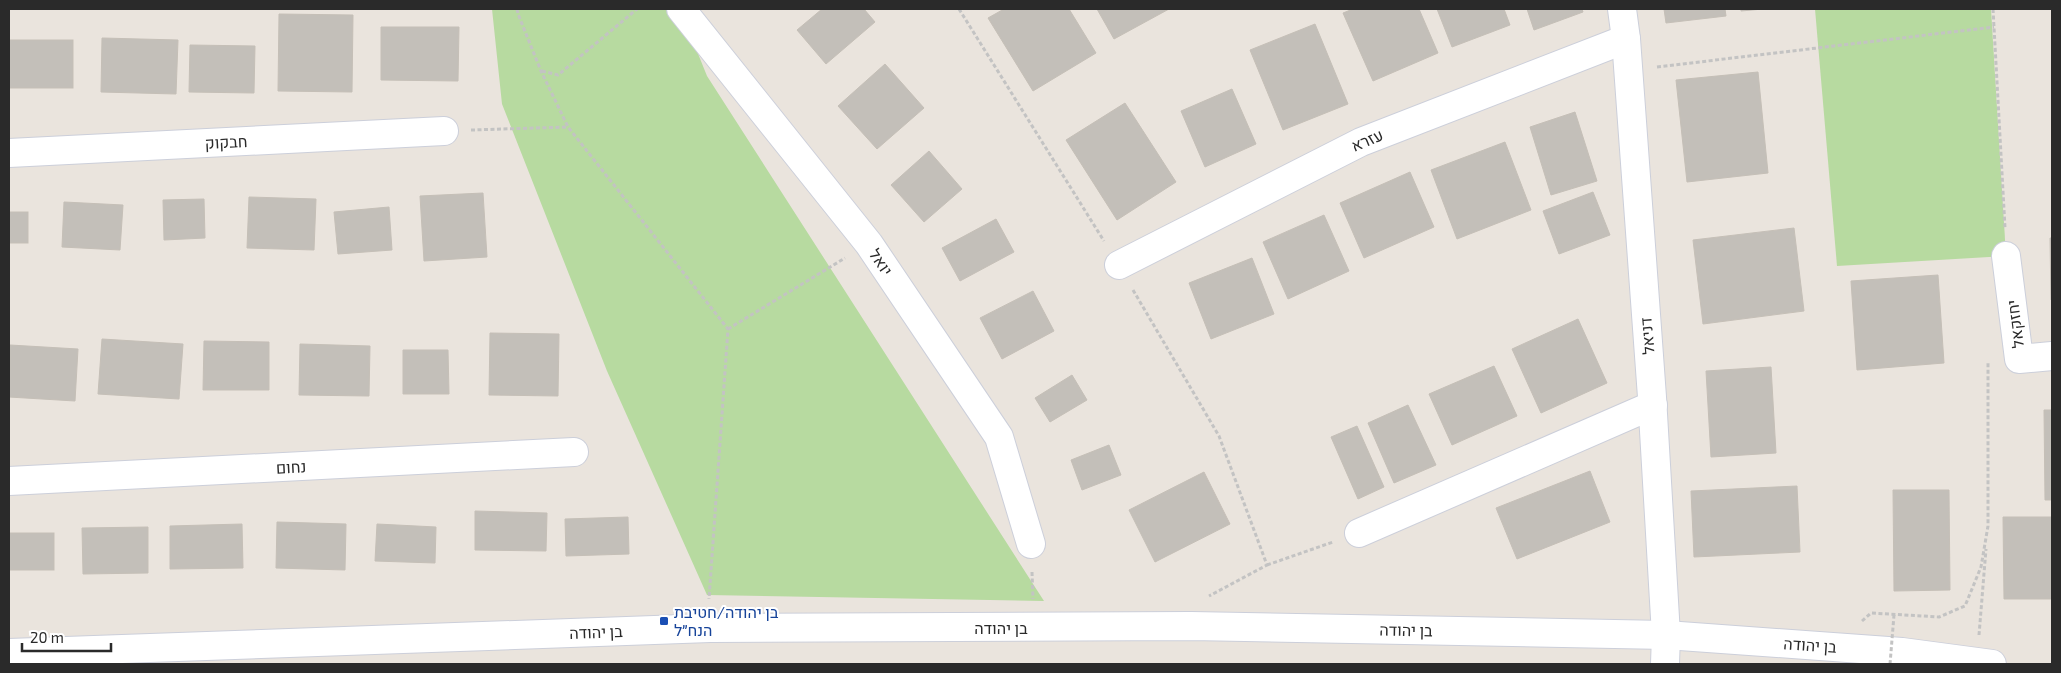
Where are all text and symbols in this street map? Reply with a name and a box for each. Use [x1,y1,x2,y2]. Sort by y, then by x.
street label: עזרא [1348,124,1386,155]
street label: חבקוק [204,131,248,152]
street label: יואל [866,245,897,279]
street label: יחזקאל [2002,299,2027,349]
street label: דניאל [1635,317,1658,356]
street label: נחום [275,456,307,477]
place label: בן יהודה/חטיבת הנח״ל [674,602,779,639]
marker: בן יהודה/חטיבת הנח״ל [658,615,670,627]
street label: בן יהודה [974,618,1028,637]
scale bar [22,620,111,652]
street label: בן יהודה [1379,620,1433,639]
street label: בן יהודה [569,621,624,642]
text: 20 m [30,628,64,646]
street label: בן יהודה [1783,633,1838,656]

